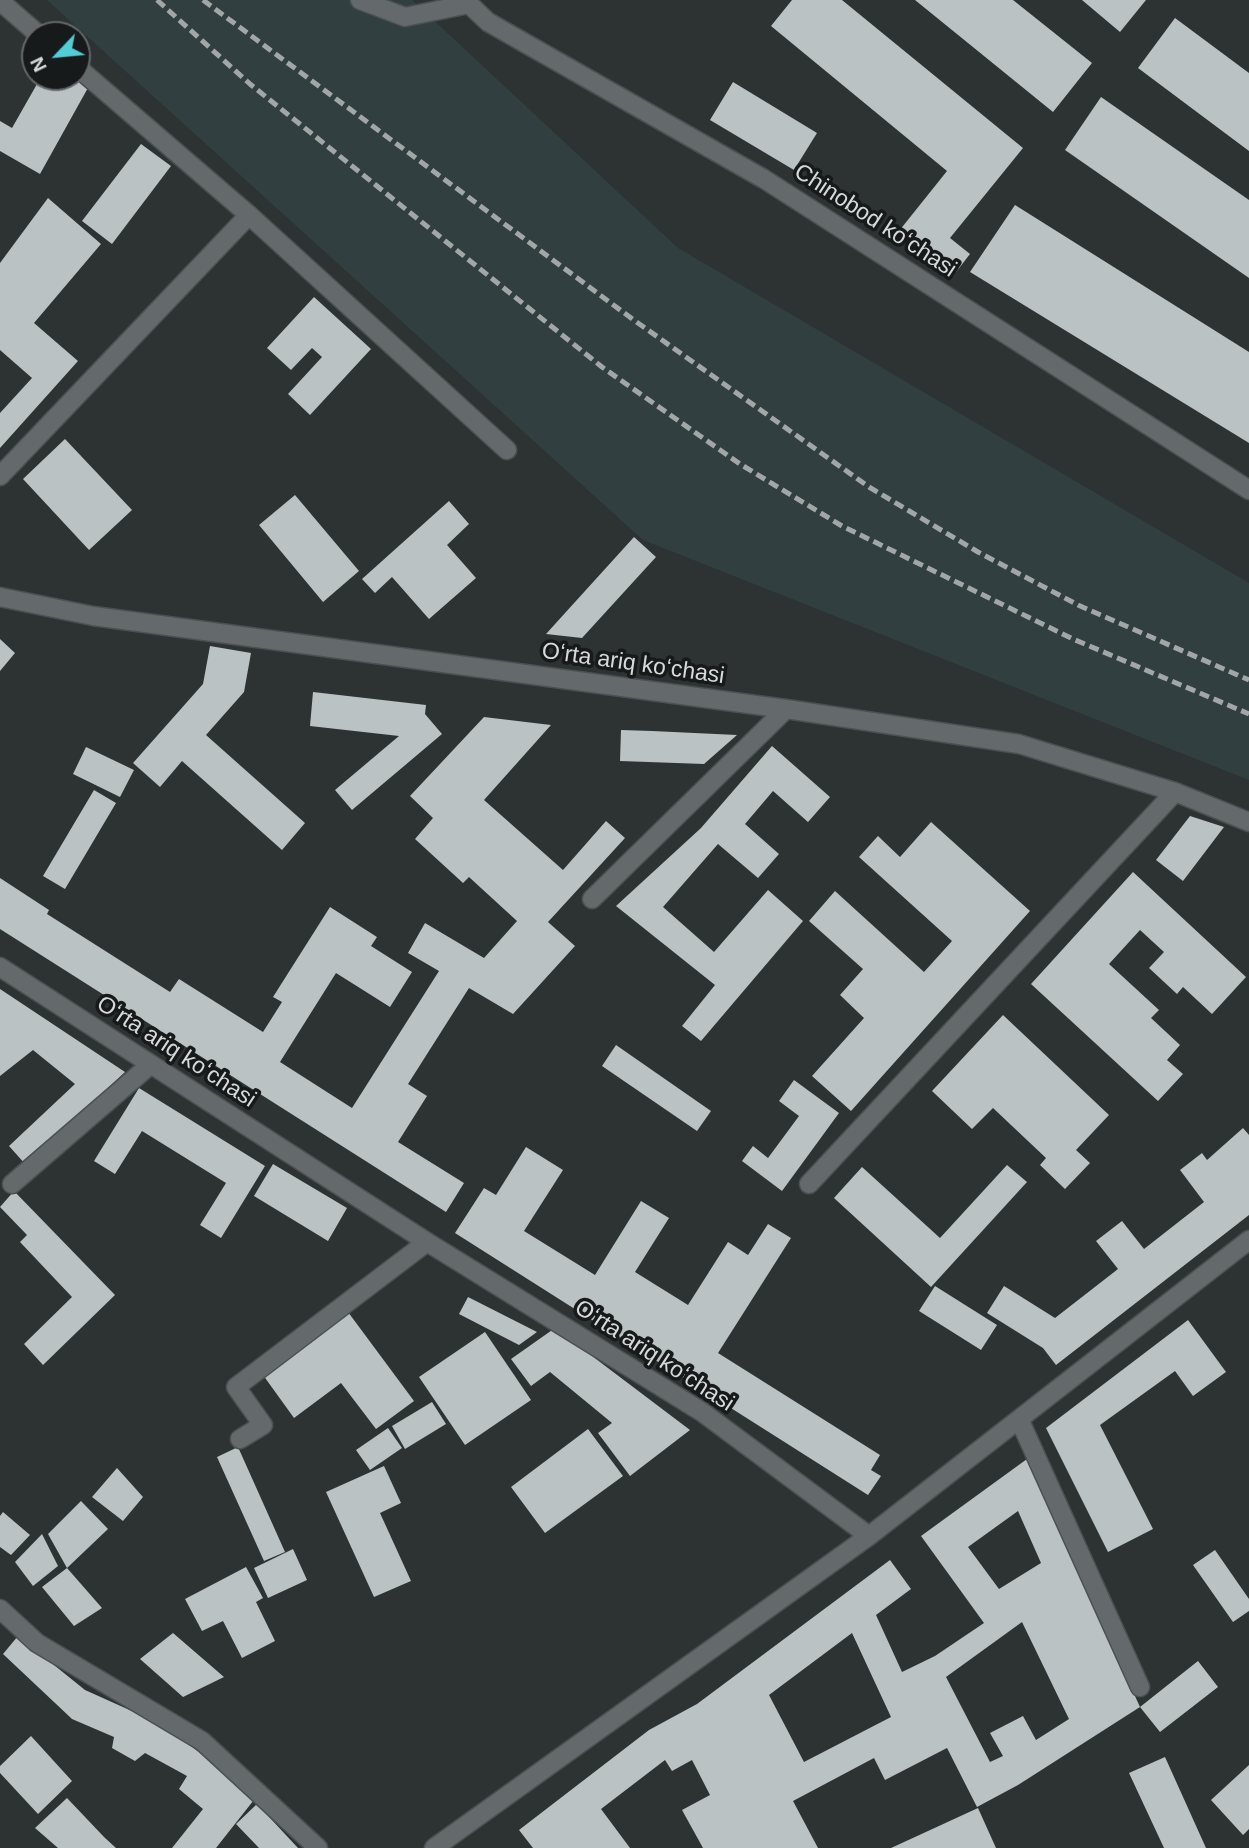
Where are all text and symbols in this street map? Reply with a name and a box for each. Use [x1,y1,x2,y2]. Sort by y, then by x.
north arrow [21,21,91,91]
text: N [26,54,51,75]
street label: Chinobod koʻchasi [789,158,961,284]
street label: Oʻrta ariq koʻchasi [540,638,726,690]
street label: Oʻrta ariq koʻchasi [91,990,261,1114]
street label: Oʻrta ariq koʻchasi [569,1294,739,1418]

